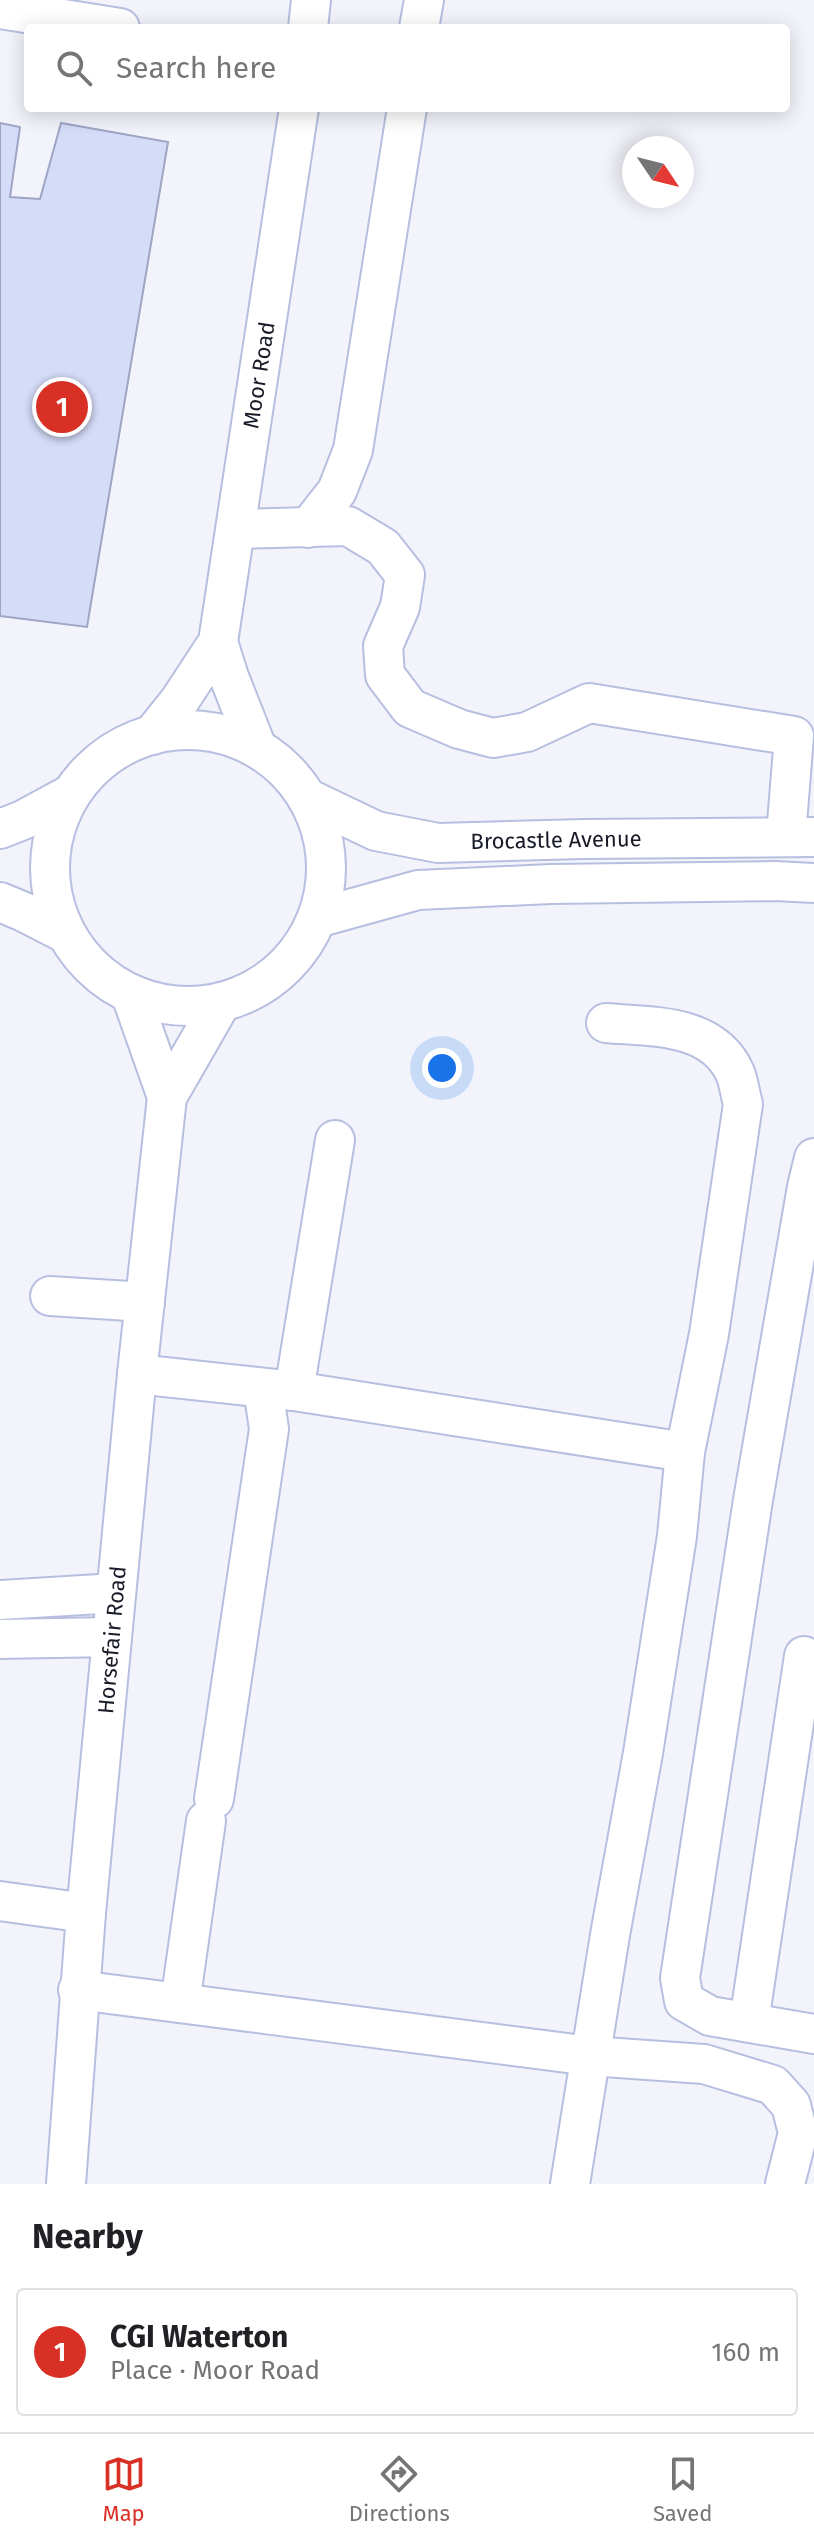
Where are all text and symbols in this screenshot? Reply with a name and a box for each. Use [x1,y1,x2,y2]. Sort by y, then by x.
search box [24,24,790,112]
icon: search [52,46,96,90]
text: Search here [116,50,276,86]
north arrow [622,136,694,208]
street label: Moor Road [237,320,281,430]
pin: 1 [36,377,88,437]
street label: Brocastle Avenue [470,825,642,855]
your location [422,1048,462,1088]
street label: Horsefair Road [92,1565,132,1715]
text: Nearby [32,2216,143,2257]
text: CGI Waterton [110,2319,288,2355]
text: 1 [54,2337,66,2368]
text: 160 m [711,2337,780,2368]
text: Place · Moor Road [110,2355,320,2386]
tab: Map [102,2452,146,2527]
tab: Directions [349,2452,450,2527]
tab: Saved [653,2452,712,2527]

